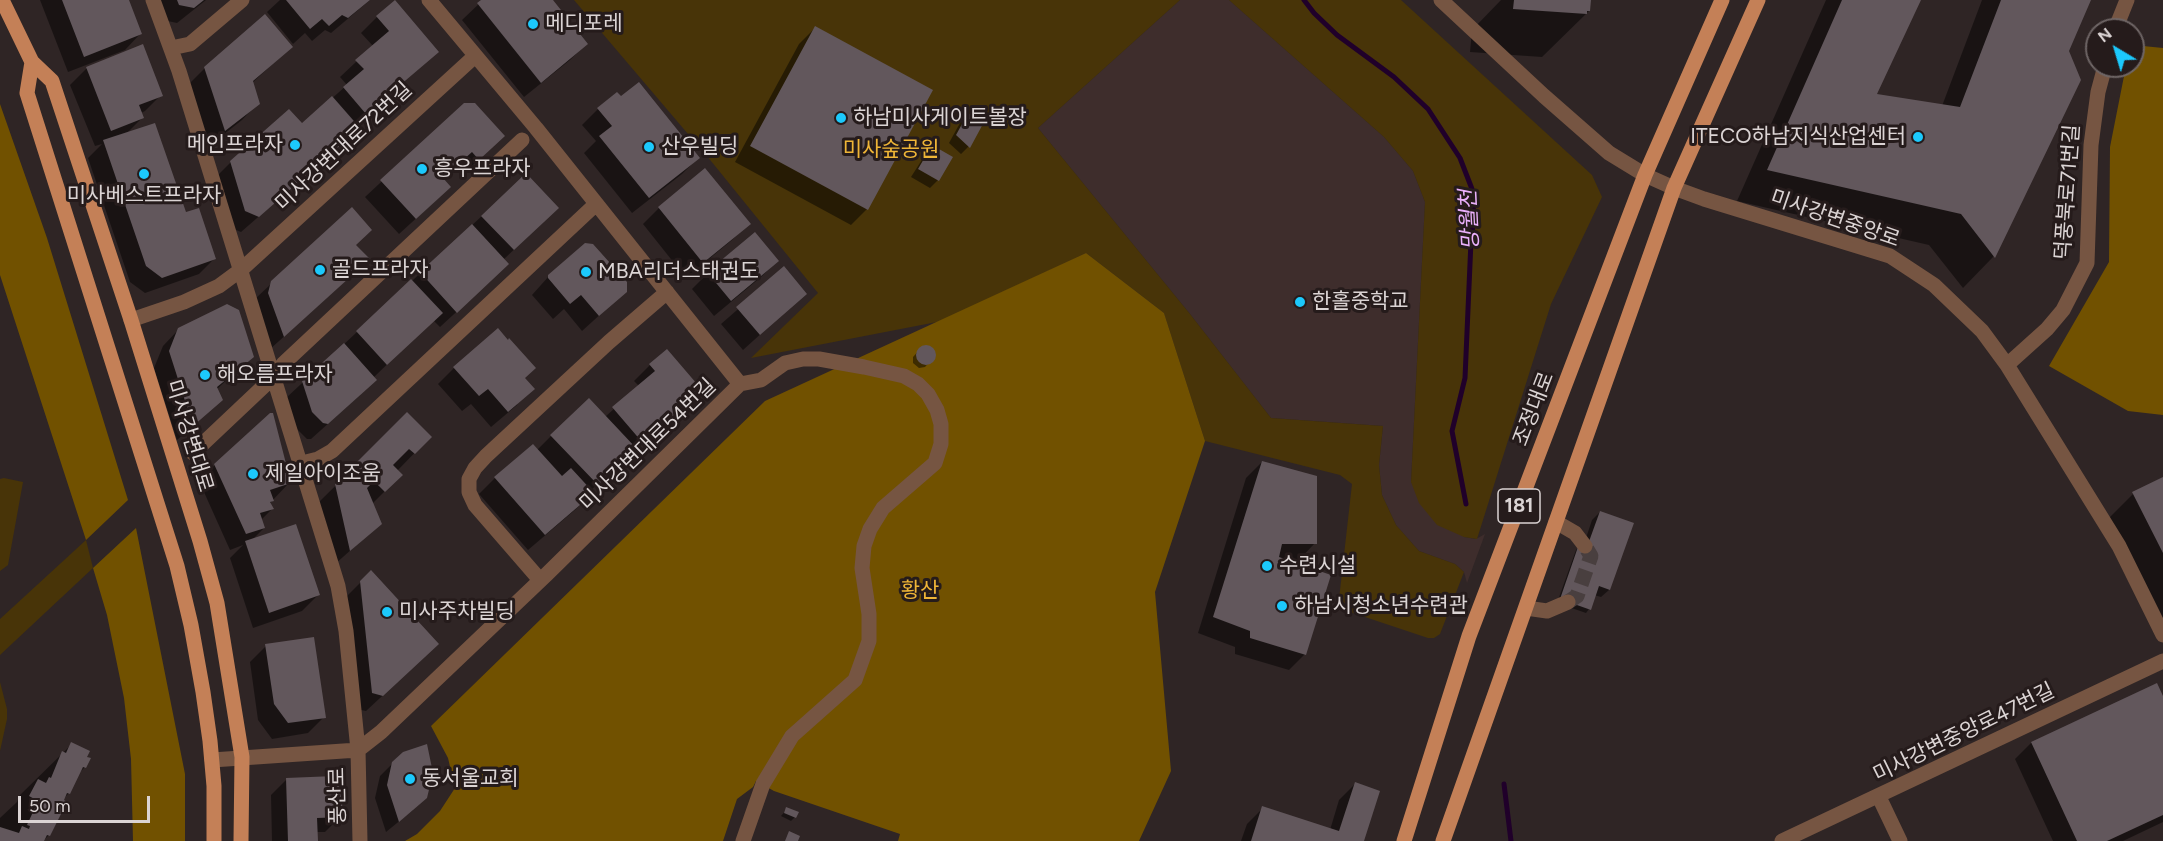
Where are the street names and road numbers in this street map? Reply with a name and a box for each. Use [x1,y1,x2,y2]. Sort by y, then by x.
street label: 미사강변대로72번길 [270,77,418,217]
street label: 덕풍북로71번길 [2051,123,2085,261]
street label: 미사강변중앙로 [1767,185,1903,253]
street label: 조정대로 [1508,368,1560,450]
street label: 미사강변대로54번길 [575,374,721,516]
street label: 미사강변대로 [160,377,218,495]
road number: 181 [1498,489,1540,523]
street label: 미사강변중앙로47번길 [1869,678,2059,788]
street label: 풍산로 [325,767,351,825]

